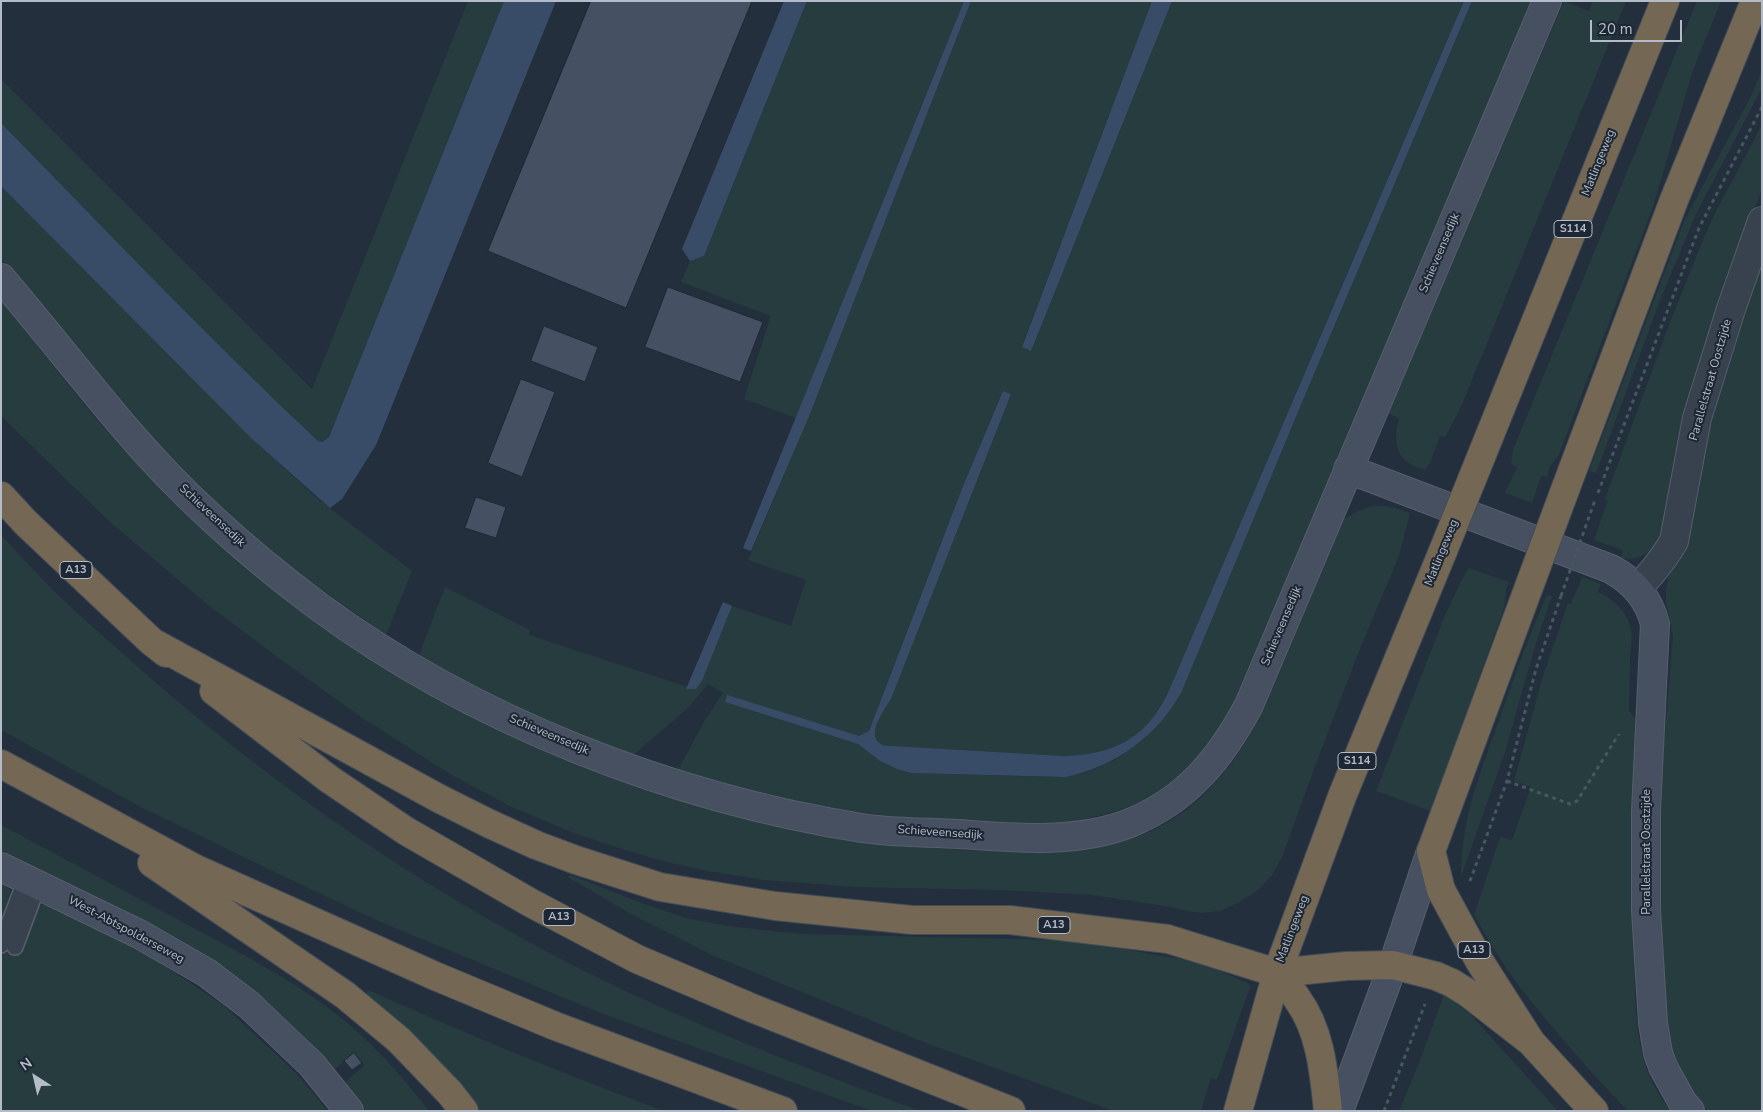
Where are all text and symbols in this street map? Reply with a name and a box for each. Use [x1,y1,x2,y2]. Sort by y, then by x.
scale bar [1593,10,1686,42]
text: 20 m [1598,19,1633,39]
street label: Matlingeweg [1579,128,1619,198]
street label: Schieveensedijk [1417,211,1463,295]
road number: S114 [1554,220,1592,238]
street label: Parallelstraat Oostzijde [1687,318,1735,442]
street label: Schieveensedijk [176,482,248,550]
street label: Matlingeweg [1422,518,1462,588]
road number: A13 [60,562,92,578]
street label: Schieveensedijk [1259,584,1305,668]
street label: Schieveensedijk [507,712,591,758]
road number: S114 [1338,752,1376,769]
street label: Parallelstraat Oostzijde [1640,789,1654,915]
street label: Schieveensedijk [897,823,983,843]
street label: West-Abtspolderseweg [65,893,187,967]
street label: Matlingeweg [1274,893,1312,965]
road number: A13 [543,909,575,926]
road number: A13 [1038,916,1070,934]
road number: A13 [1458,942,1490,958]
north arrow [10,1052,60,1102]
text: N [16,1054,36,1075]

